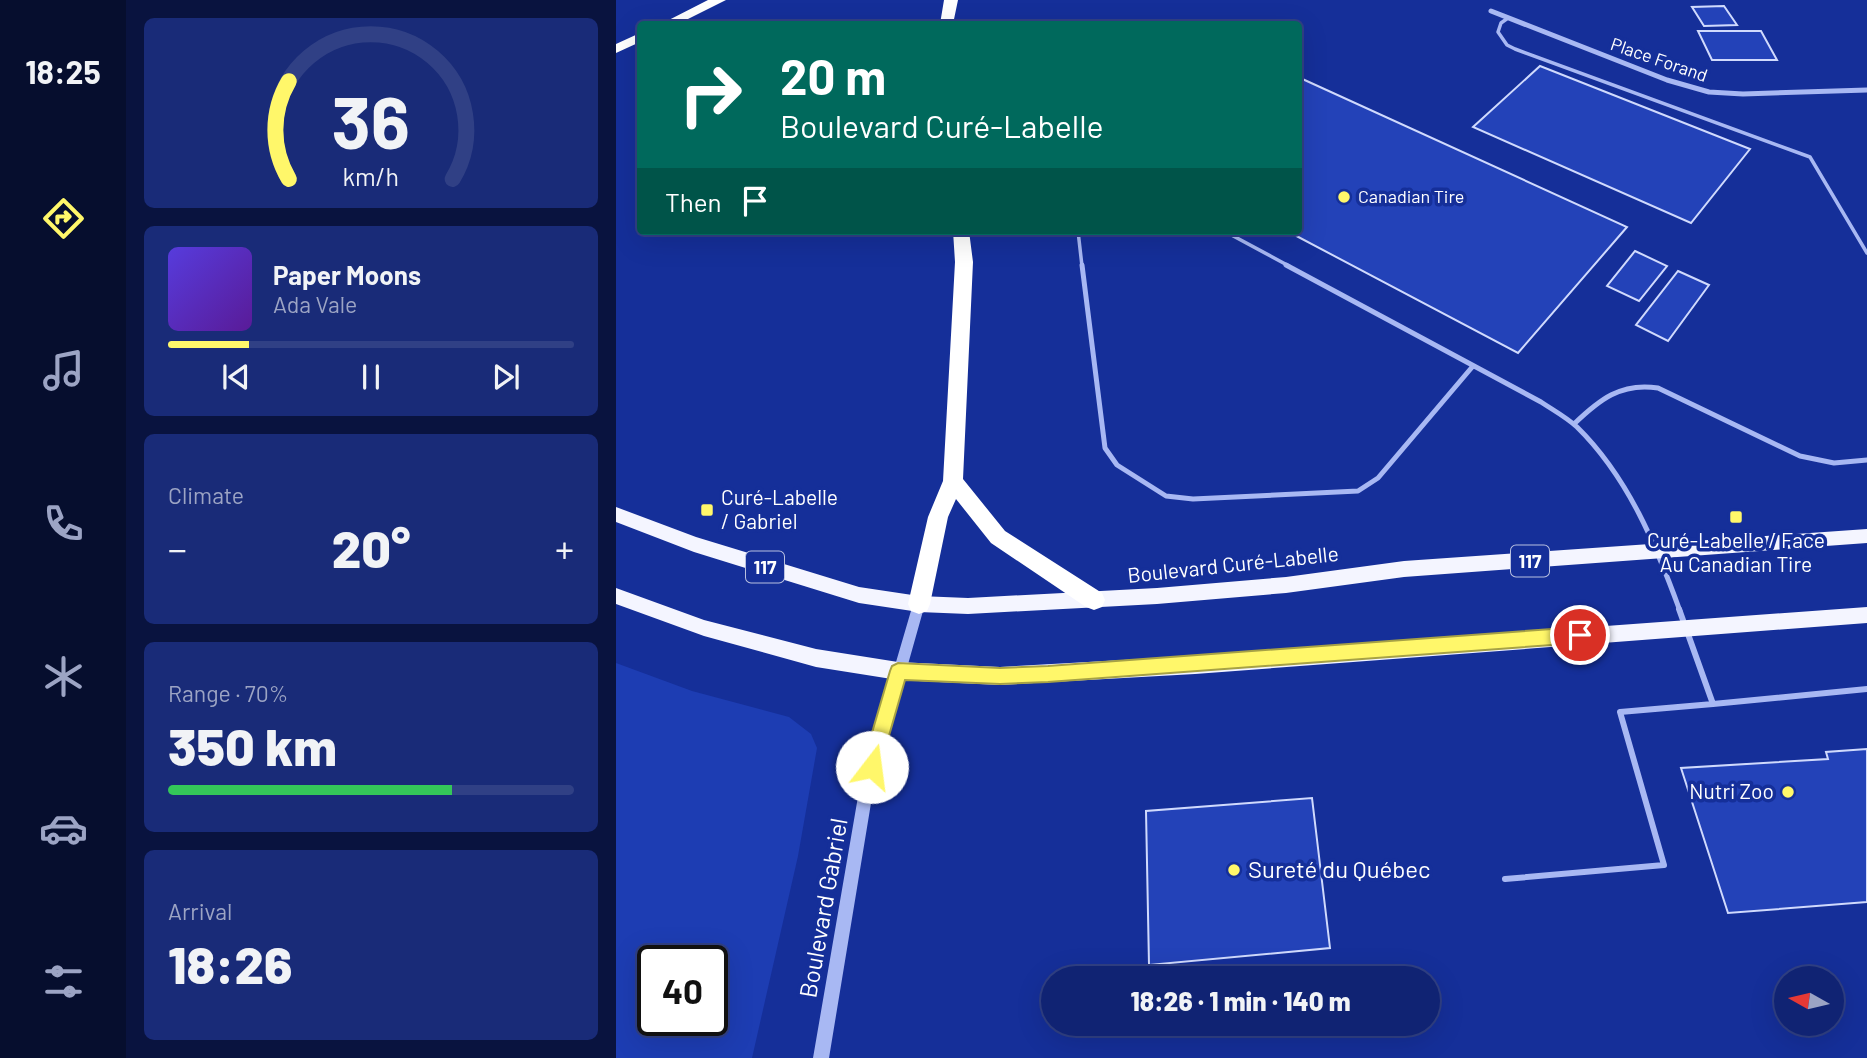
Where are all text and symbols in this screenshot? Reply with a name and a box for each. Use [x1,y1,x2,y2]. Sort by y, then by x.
street label: Place Forand [1608,32,1711,86]
text: 20 m [780,46,886,105]
icon: right [665,49,756,140]
text: 18:25 [25,52,101,90]
text: 36 [332,76,410,164]
text: Boulevard Curé-Labelle [780,106,1104,144]
text: km/h [343,161,399,191]
icon: arrive [736,182,774,220]
place label: Canadian Tire [1358,185,1464,207]
text: Then [665,186,722,217]
marker: Canadian Tire [1336,189,1352,205]
icon: directions [39,194,88,243]
text: Paper Moons [273,259,421,290]
text: Ada Vale [273,290,357,318]
icon: music [39,346,88,395]
icon: previous [217,358,255,396]
icon: pause [352,358,390,396]
icon: next [487,358,525,396]
text: Climate [168,481,244,509]
place label: Curé-Labelle / Gabriel [721,484,838,533]
icon: phone [39,499,88,548]
marker: Curé-Labelle / Gabriel [699,502,715,518]
marker: Curé-Labelle / Face Au Canadian Tire [1728,509,1744,525]
text: 20° [332,516,410,578]
text: − [168,525,187,571]
text: + [555,525,574,571]
place label: Curé-Labelle / Face Au Canadian Tire [1647,527,1825,576]
street label: Boulevard Curé-Labelle [1126,540,1340,587]
road number: 117 [1511,546,1549,576]
road number: 117 [746,552,784,582]
pin [1550,605,1610,665]
icon: arrive [1561,616,1599,654]
icon: climate [39,652,88,701]
text: Range · 70% [168,679,288,707]
text: 350 km [168,714,337,776]
position arrow [835,730,909,804]
place label: Nutri Zoo [1689,778,1774,803]
marker: Nutri Zoo [1780,784,1796,800]
icon: car [39,804,88,853]
street label: Boulevard Gabriel [792,816,853,1000]
place label: Sureté du Québec [1248,854,1431,883]
marker: Sureté du Québec [1226,862,1242,878]
text: Arrival [168,897,232,925]
text: 18:26 [168,932,292,994]
speed limit sign: 40 [637,945,728,1036]
icon: filters [39,957,88,1006]
north arrow [1774,966,1844,1036]
map controls [1774,966,1844,1036]
text: 18:26 · 1 min · 140 m [1130,985,1351,1016]

